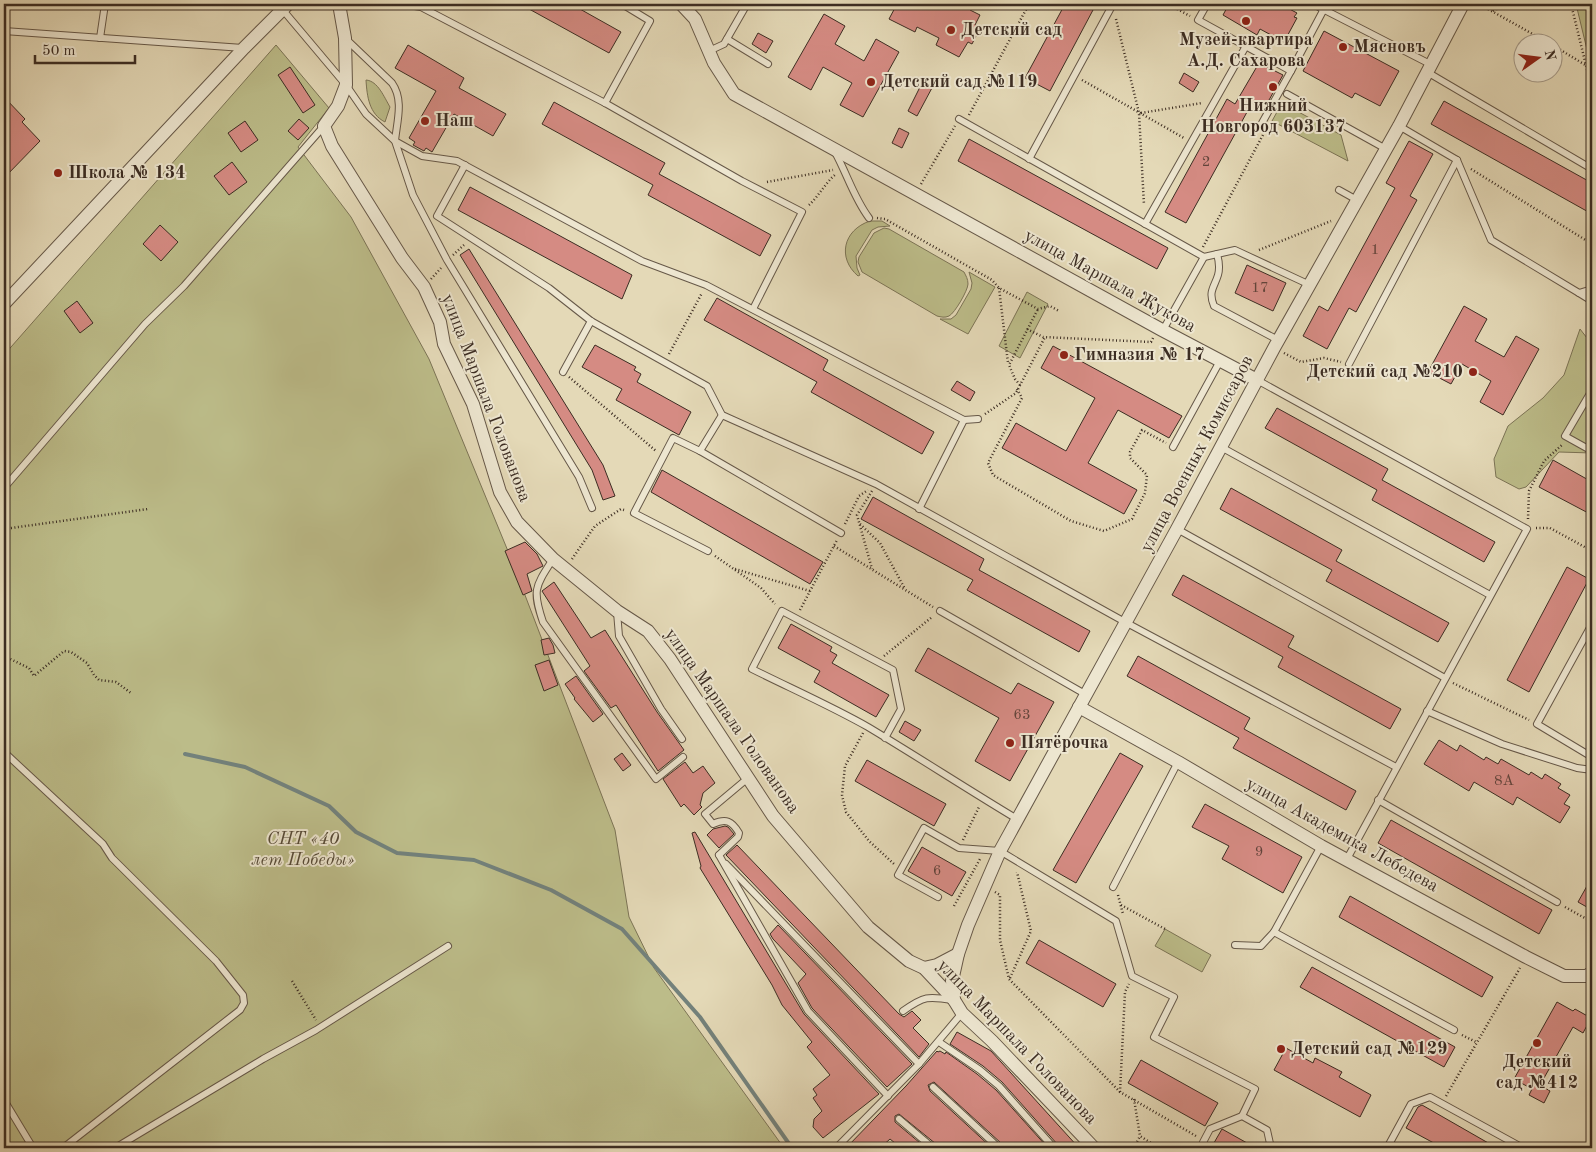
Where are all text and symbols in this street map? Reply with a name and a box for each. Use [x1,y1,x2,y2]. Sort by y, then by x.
marker: Музей-квартира А.Д. Сахарова [1240,15,1252,27]
place label: Детский сад [961,21,1062,39]
marker: Детский сад [945,24,957,36]
place label: Музей-квартира А.Д. Сахарова [1179,31,1313,70]
scale bar [35,32,135,64]
north arrow [1514,32,1564,82]
place label: Мясновъ [1353,38,1426,56]
marker: Мясновъ [1337,41,1349,53]
text: 50 m [42,44,76,59]
text: N [1542,48,1558,62]
place label: Детский сад №119 [881,73,1038,91]
marker: Детский сад №119 [865,76,877,88]
marker: Нижний Новгород 603137 [1267,81,1279,93]
place label: Нижний Новгород 603137 [1201,97,1345,136]
place label: Наш [435,112,473,130]
marker: Наш [419,115,431,127]
house number: 2 [1202,155,1210,170]
place label: Школа № 134 [68,164,186,182]
marker: Школа № 134 [52,167,64,179]
street label: улица Маршала Жукова [1021,226,1199,336]
house number: 1 [1371,243,1379,258]
house number: 17 [1251,281,1269,296]
street label: улица Маршала Голованова [438,292,534,505]
place label: Гимназия № 17 [1074,346,1205,364]
marker: Гимназия № 17 [1058,349,1070,361]
street label: улица Военных Комиссаров [1137,353,1257,555]
place label: Детский сад №210 [1306,363,1463,381]
marker: Детский сад №210 [1467,366,1479,378]
street label: улица Маршала Голованова [661,625,803,817]
house number: 63 [1013,708,1031,723]
place label: Пятёрочка [1020,734,1108,752]
marker: Пятёрочка [1004,737,1016,749]
house number: 8А [1494,774,1515,789]
street label: улица Академика Лебедева [1243,775,1441,896]
park label: СНТ «40 лет Победы» [251,830,355,869]
house number: 9 [1255,845,1263,860]
house number: 6 [933,864,941,879]
street label: улица Маршала Голованова [934,956,1100,1128]
marker: Детский сад №412 [1531,1037,1543,1049]
place label: Детский сад №129 [1291,1040,1448,1058]
marker: Детский сад №129 [1275,1043,1287,1055]
place label: Детский сад №412 [1496,1053,1578,1092]

